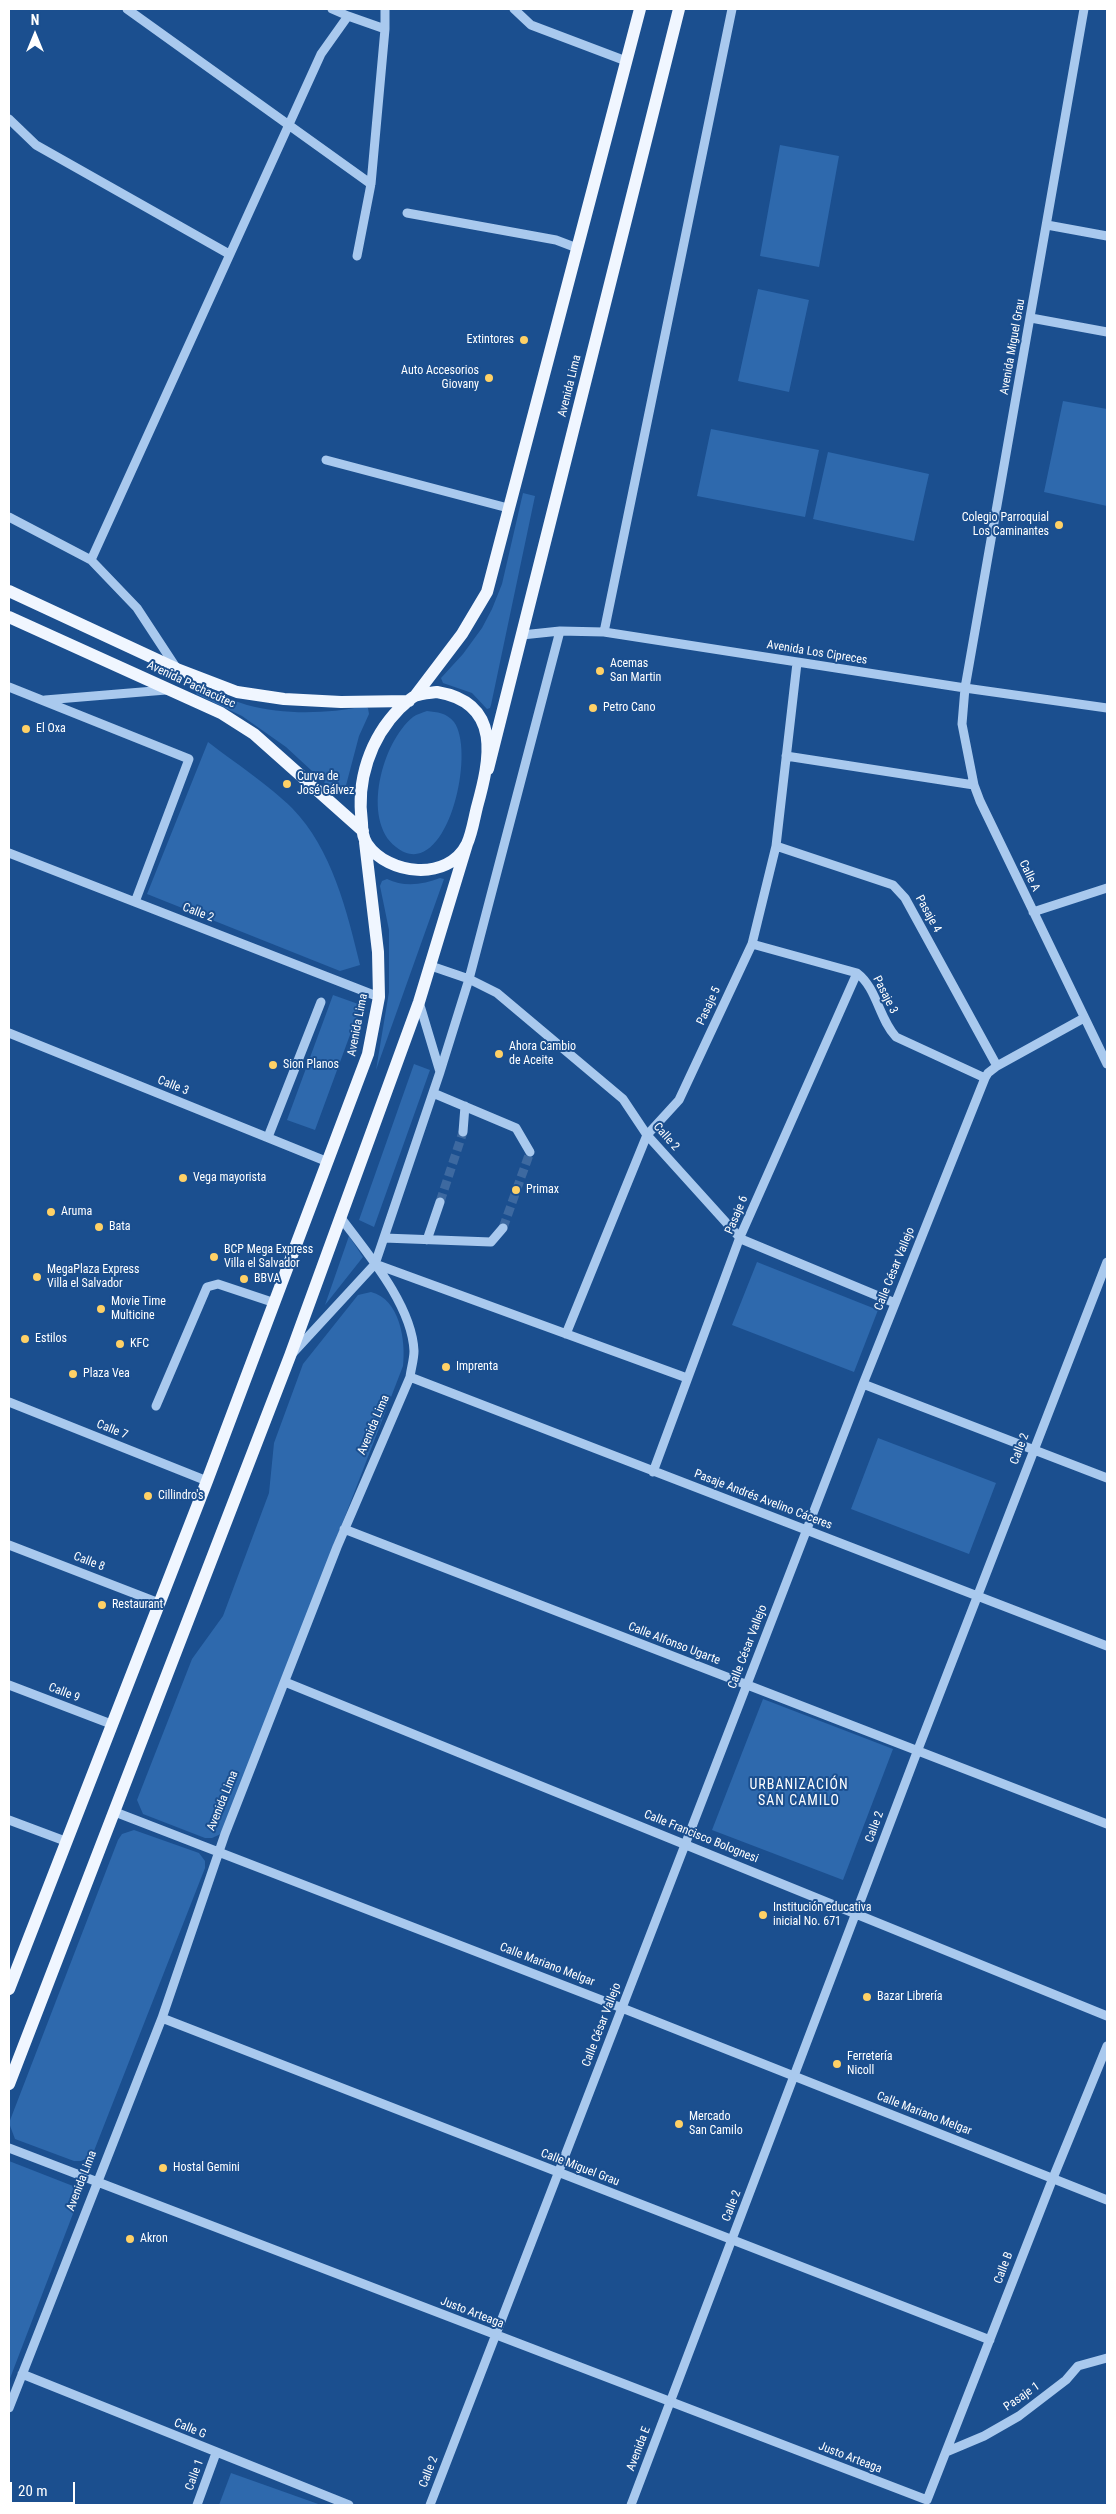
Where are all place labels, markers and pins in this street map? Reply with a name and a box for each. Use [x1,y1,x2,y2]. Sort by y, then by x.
place label: Extintores [467,333,514,347]
marker: Extintores [518,334,530,346]
place label: Auto Accesorios Giovany [401,364,479,392]
marker: Auto Accesorios Giovany [483,372,495,384]
place label: Colegio Parroquial Los Caminantes [962,511,1049,539]
marker: Colegio Parroquial Los Caminantes [1053,519,1065,531]
place label: Acemas San Martin [610,657,661,685]
marker: Acemas San Martin [594,665,606,677]
place label: Petro Cano [603,701,655,715]
marker: Petro Cano [587,702,599,714]
place label: El Oxa [36,722,66,736]
marker: El Oxa [20,723,32,735]
place label: Curva de José Gálvez [297,770,354,798]
marker: Curva de José Gálvez [281,778,293,790]
place label: Ahora Cambio de Aceite [509,1040,576,1068]
marker: Ahora Cambio de Aceite [493,1048,505,1060]
place label: Sion Planos [283,1058,339,1072]
marker: Sion Planos [267,1059,279,1071]
place label: Vega mayorista [193,1171,266,1185]
marker: Vega mayorista [177,1172,189,1184]
place label: Primax [526,1183,559,1197]
marker: Primax [510,1184,522,1196]
place label: Aruma [61,1205,92,1219]
marker: Aruma [45,1206,57,1218]
place label: Bata [109,1220,131,1234]
marker: Bata [93,1221,105,1233]
place label: BCP Mega Express Villa el Salvador [224,1243,313,1271]
marker: BCP Mega Express Villa el Salvador [208,1251,220,1263]
place label: MegaPlaza Express Villa el Salvador [47,1263,140,1291]
marker: MegaPlaza Express Villa el Salvador [31,1271,43,1283]
place label: BBVA [254,1272,280,1286]
marker: BBVA [238,1273,250,1285]
place label: Movie Time Multicine [111,1295,166,1323]
marker: Movie Time Multicine [95,1303,107,1315]
place label: Estilos [35,1332,67,1346]
marker: Estilos [19,1333,31,1345]
place label: KFC [130,1337,149,1351]
marker: KFC [114,1338,126,1350]
place label: Imprenta [456,1360,498,1374]
marker: Imprenta [440,1361,452,1373]
place label: Plaza Vea [83,1367,130,1381]
marker: Plaza Vea [67,1368,79,1380]
place label: Cillindro's [158,1489,203,1503]
marker: Cillindro's [142,1490,154,1502]
place label: Restaurant [112,1598,163,1612]
marker: Restaurant [96,1599,108,1611]
place label: Institución educativa inicial No. 671 [773,1901,872,1929]
marker: Institución educativa inicial No. 671 [757,1909,769,1921]
place label: Bazar Librería [877,1990,943,2004]
marker: Bazar Librería [861,1991,873,2003]
place label: Ferretería Nicoll [847,2050,893,2078]
marker: Ferretería Nicoll [831,2058,843,2070]
place label: Mercado San Camilo [689,2110,743,2138]
marker: Mercado San Camilo [673,2118,685,2130]
place label: Hostal Gemini [173,2161,240,2175]
marker: Hostal Gemini [157,2162,169,2174]
place label: Akron [140,2232,168,2246]
marker: Akron [124,2233,136,2245]

